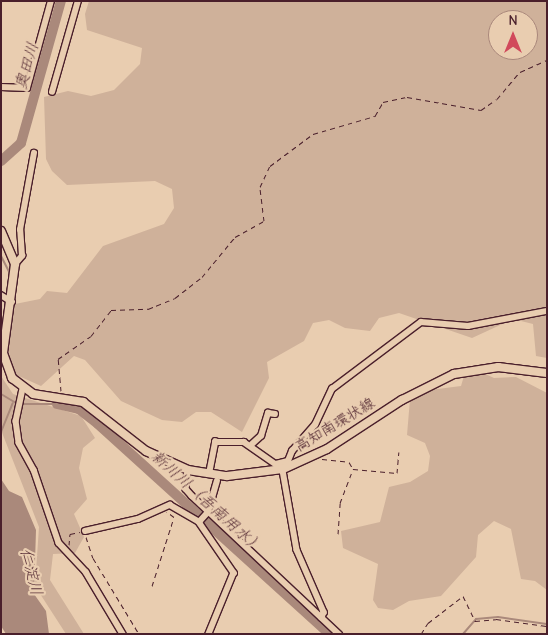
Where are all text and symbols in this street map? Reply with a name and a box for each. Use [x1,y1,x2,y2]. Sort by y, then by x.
north arrow [488,10,538,60]
text: N [508,12,518,29]
water label: 奥田川 [11,40,43,92]
street label: 高知南環状線 [292,394,378,456]
water label: 新川川（吾南用水） [147,447,267,557]
water label: 仁淀川 [16,546,46,598]

